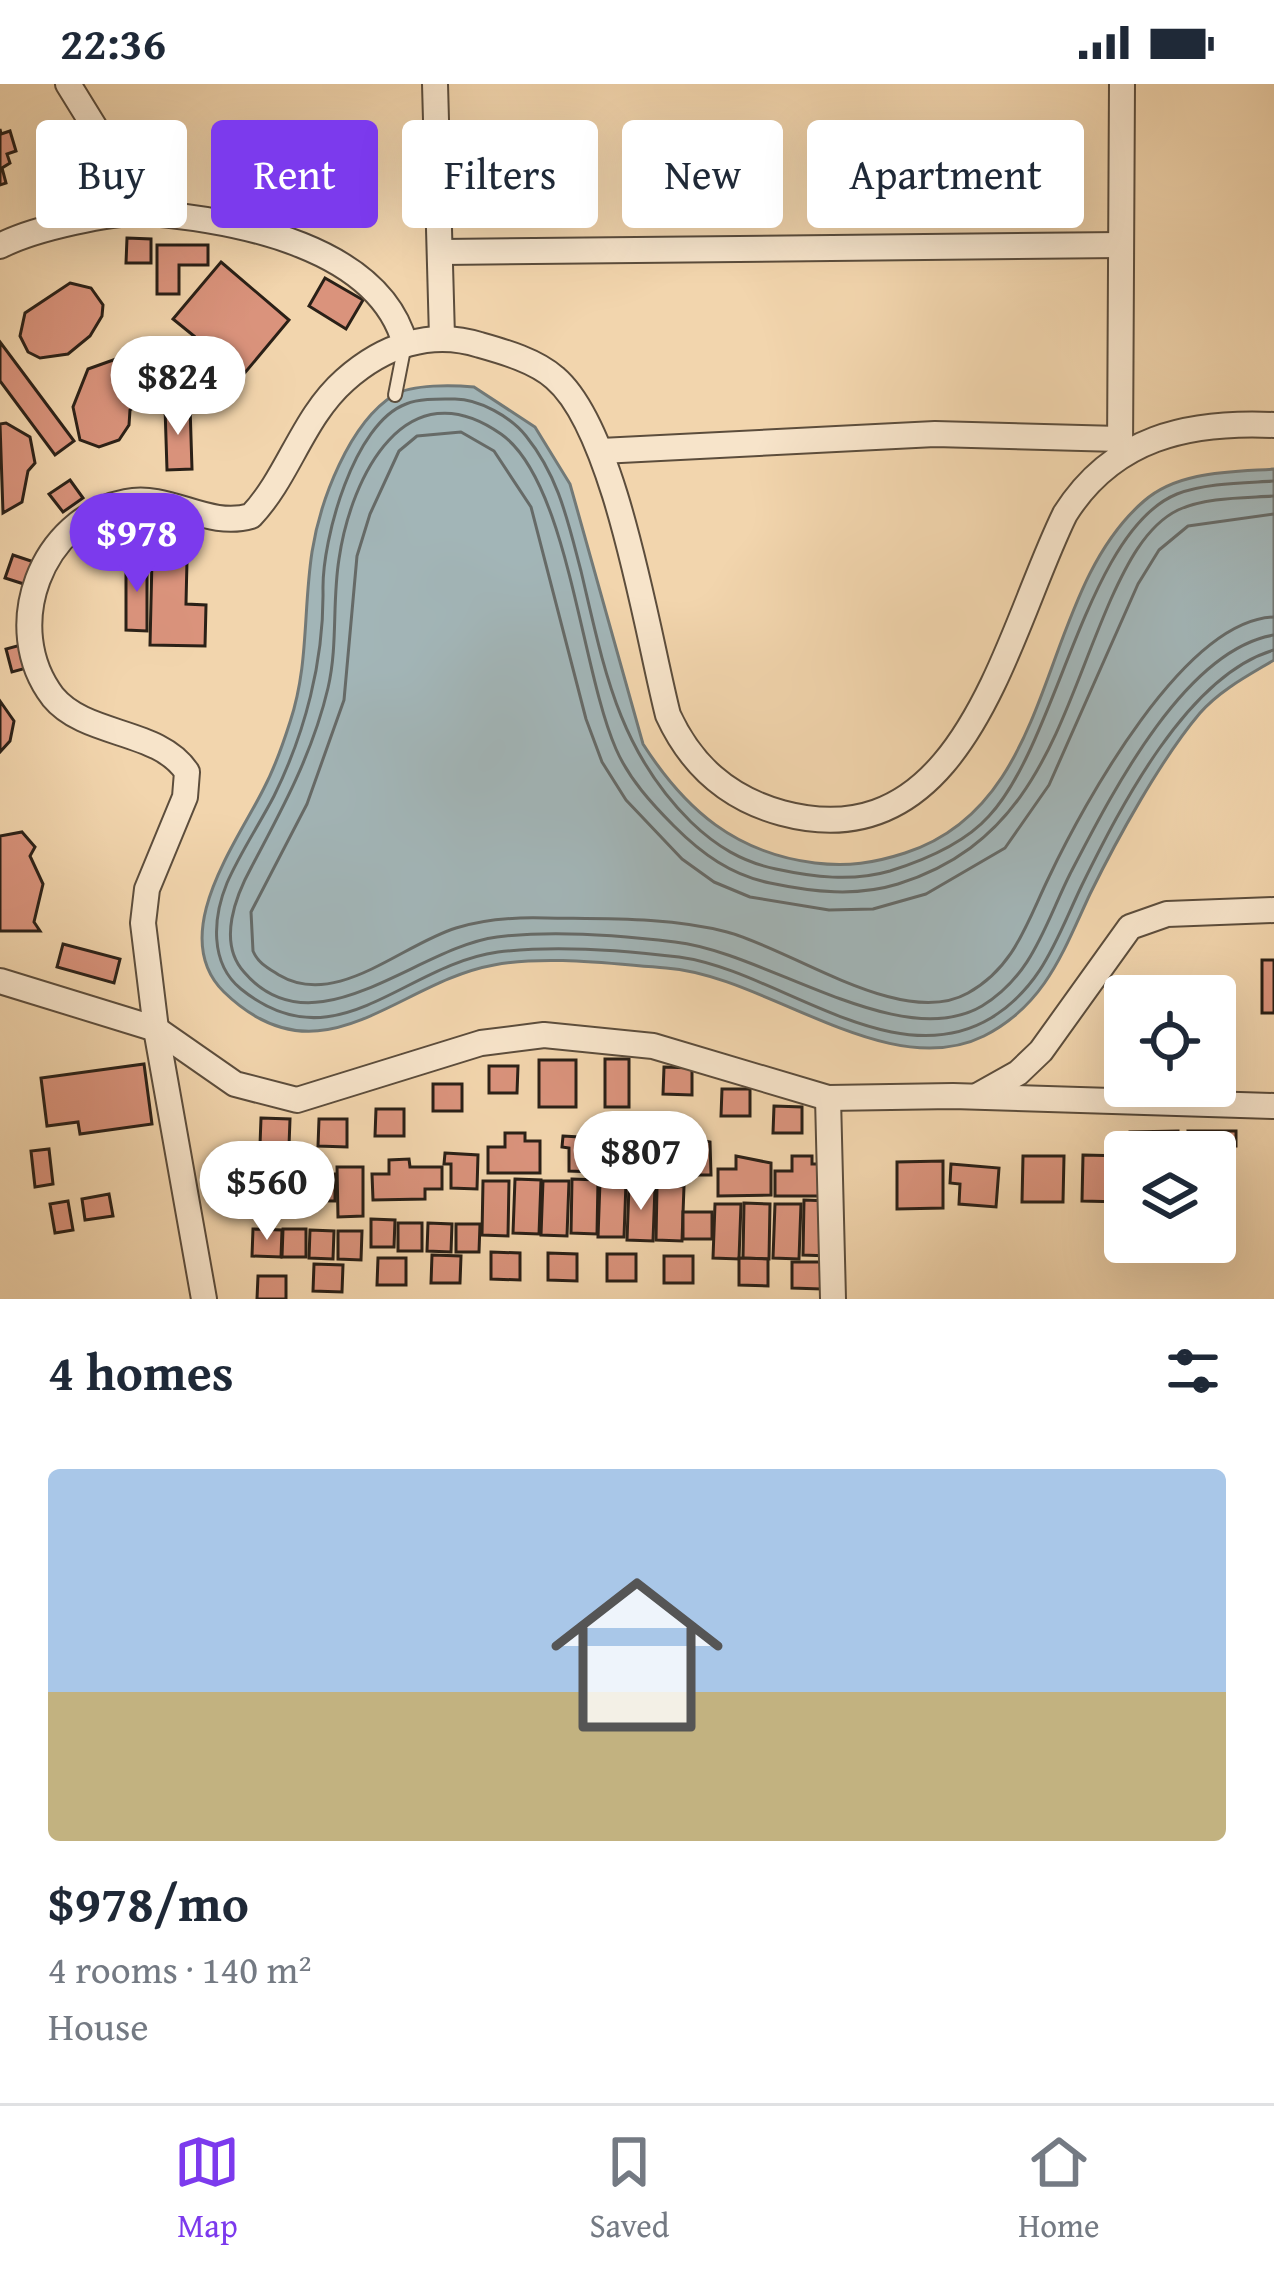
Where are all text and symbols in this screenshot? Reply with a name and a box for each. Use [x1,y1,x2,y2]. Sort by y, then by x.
text: 22:36 [60,10,166,75]
chip: Buy [36,120,187,228]
chip: Rent [211,120,378,228]
chip: Filters [402,120,598,228]
chip: New [622,120,783,228]
chip: Apartment [807,120,1084,228]
pin: $824 [107,336,249,438]
text: $824 [138,346,218,403]
pin: $978 [66,493,208,595]
text: $978 [97,503,177,560]
map controls [1104,975,1236,1263]
button: locate [1104,975,1236,1107]
pin: $807 [570,1111,712,1213]
text: $807 [601,1121,681,1178]
button: layers [1104,1131,1236,1263]
pin: $560 [196,1141,338,1243]
text: $560 [227,1151,307,1208]
text: 4 homes [48,1334,234,1409]
icon: filters [1160,1338,1226,1404]
icon: home [529,1547,745,1763]
text: $978/mo [48,1865,249,1940]
text: 4 rooms · 140 m² [48,1940,312,1997]
text: House [48,1997,149,2054]
tab: Map [174,2129,240,2249]
tab: Saved [589,2129,669,2249]
tab: Home [1018,2129,1100,2249]

